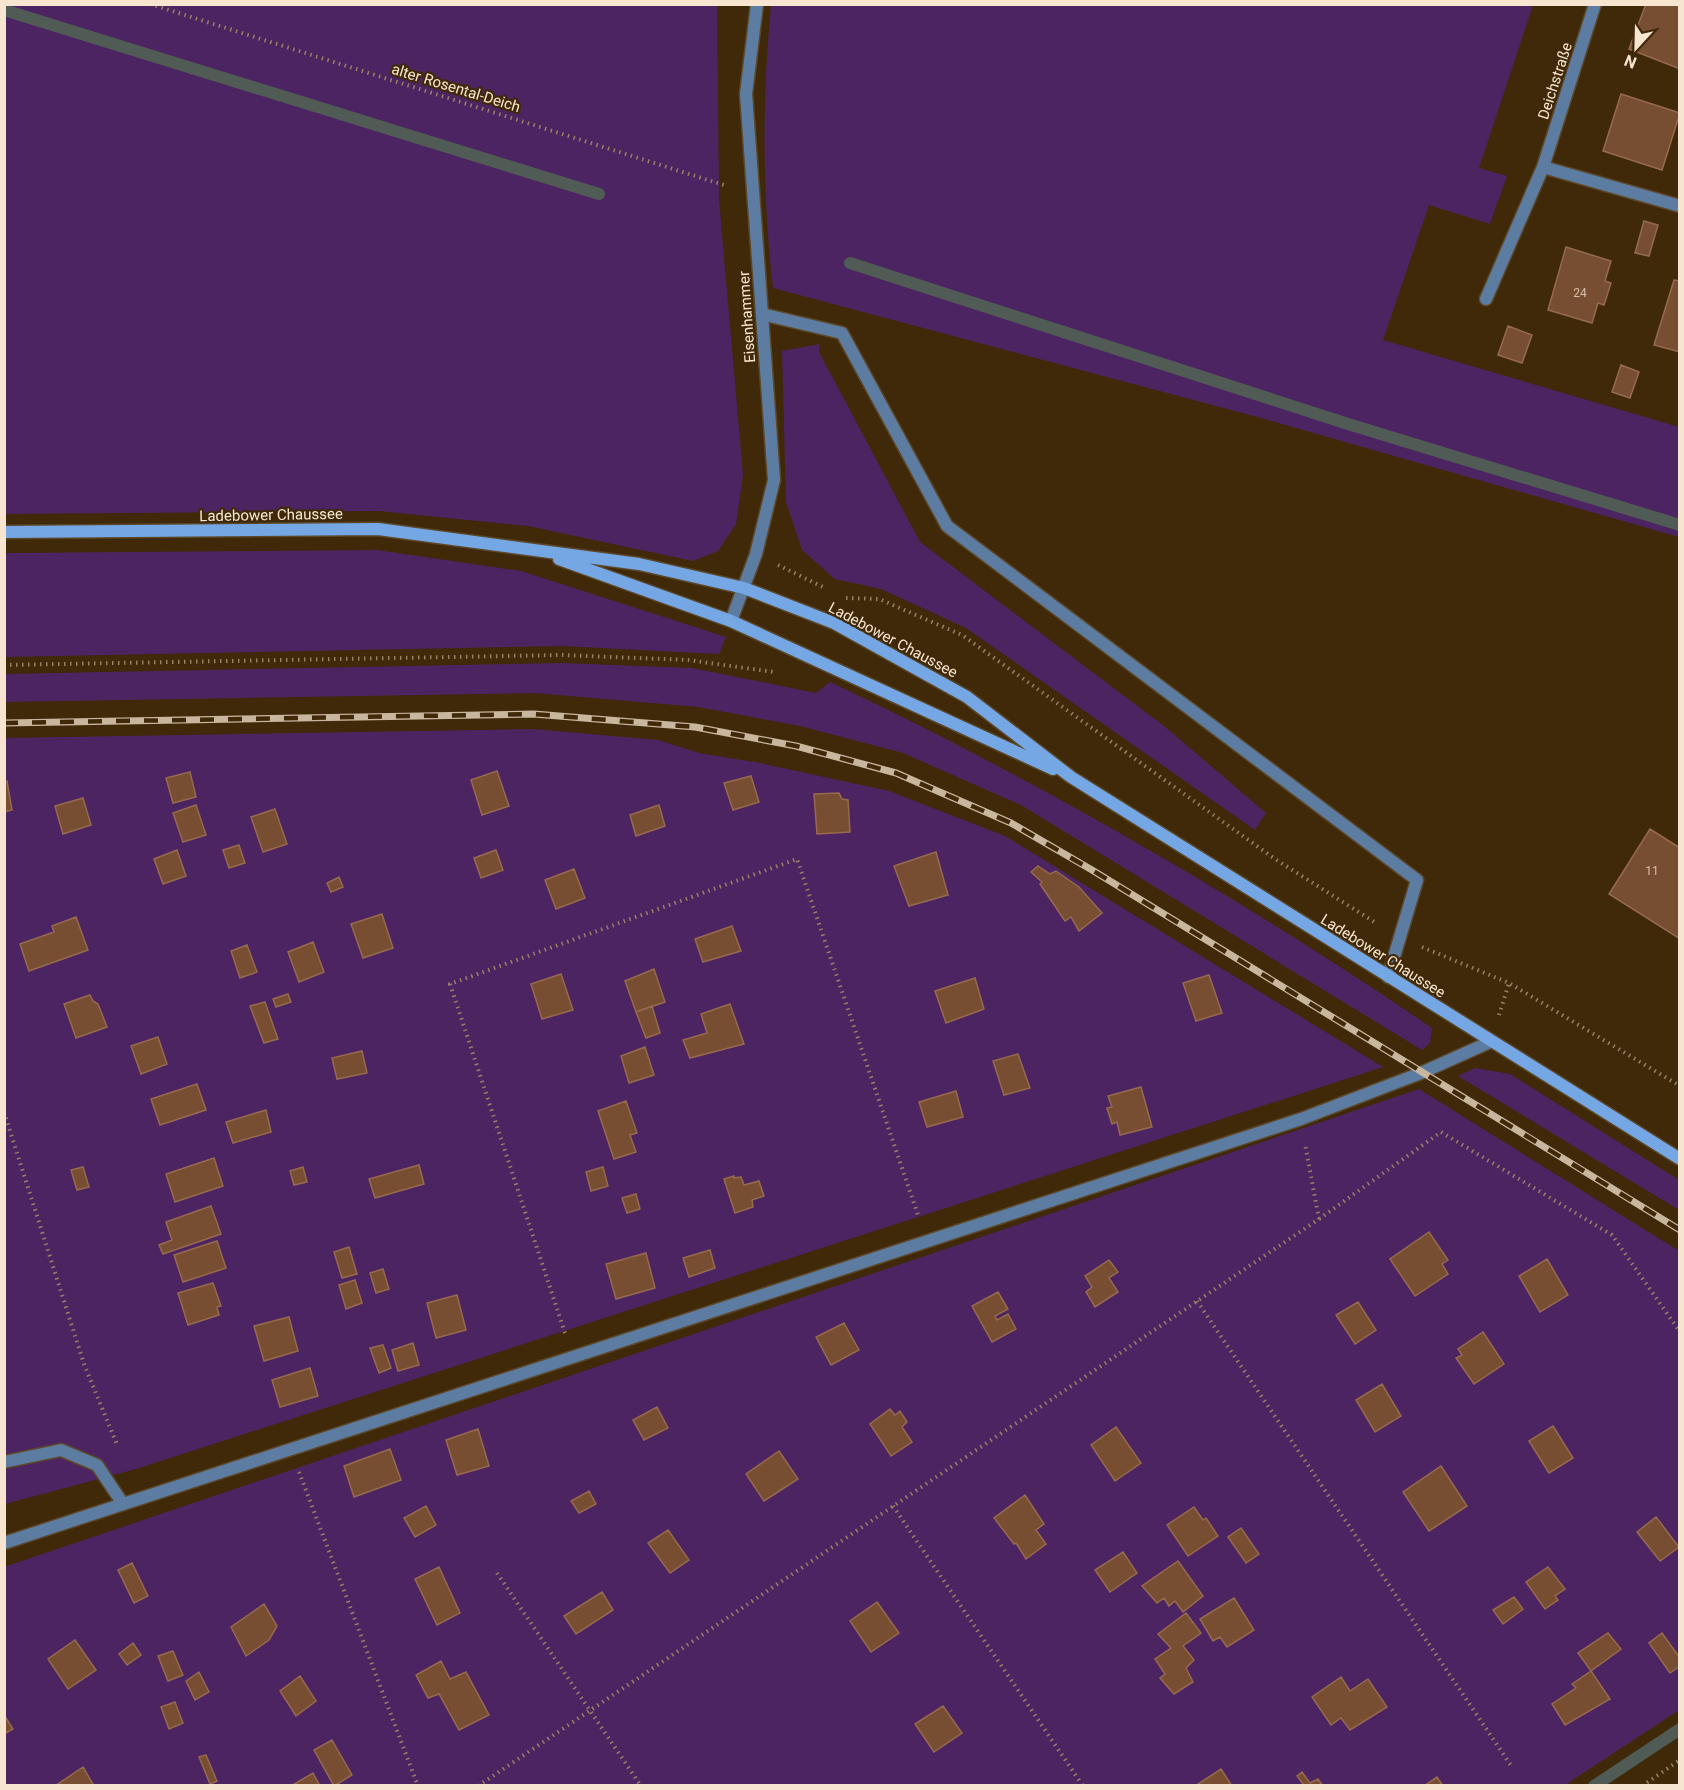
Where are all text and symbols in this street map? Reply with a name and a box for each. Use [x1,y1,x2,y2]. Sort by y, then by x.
north arrow [1606,18,1666,78]
street label: Deichstraße [1534,40,1576,122]
text: N [1622,51,1639,72]
street label: alter Rosental-Deich [389,60,523,116]
street label: Eisenhammer [735,271,759,363]
house number: 24 [1573,286,1587,300]
street label: Ladebower Chaussee [199,505,343,525]
street label: Ladebower Chaussee [825,598,961,682]
house number: 11 [1645,864,1659,878]
street label: Ladebower Chaussee [1317,910,1449,1002]

